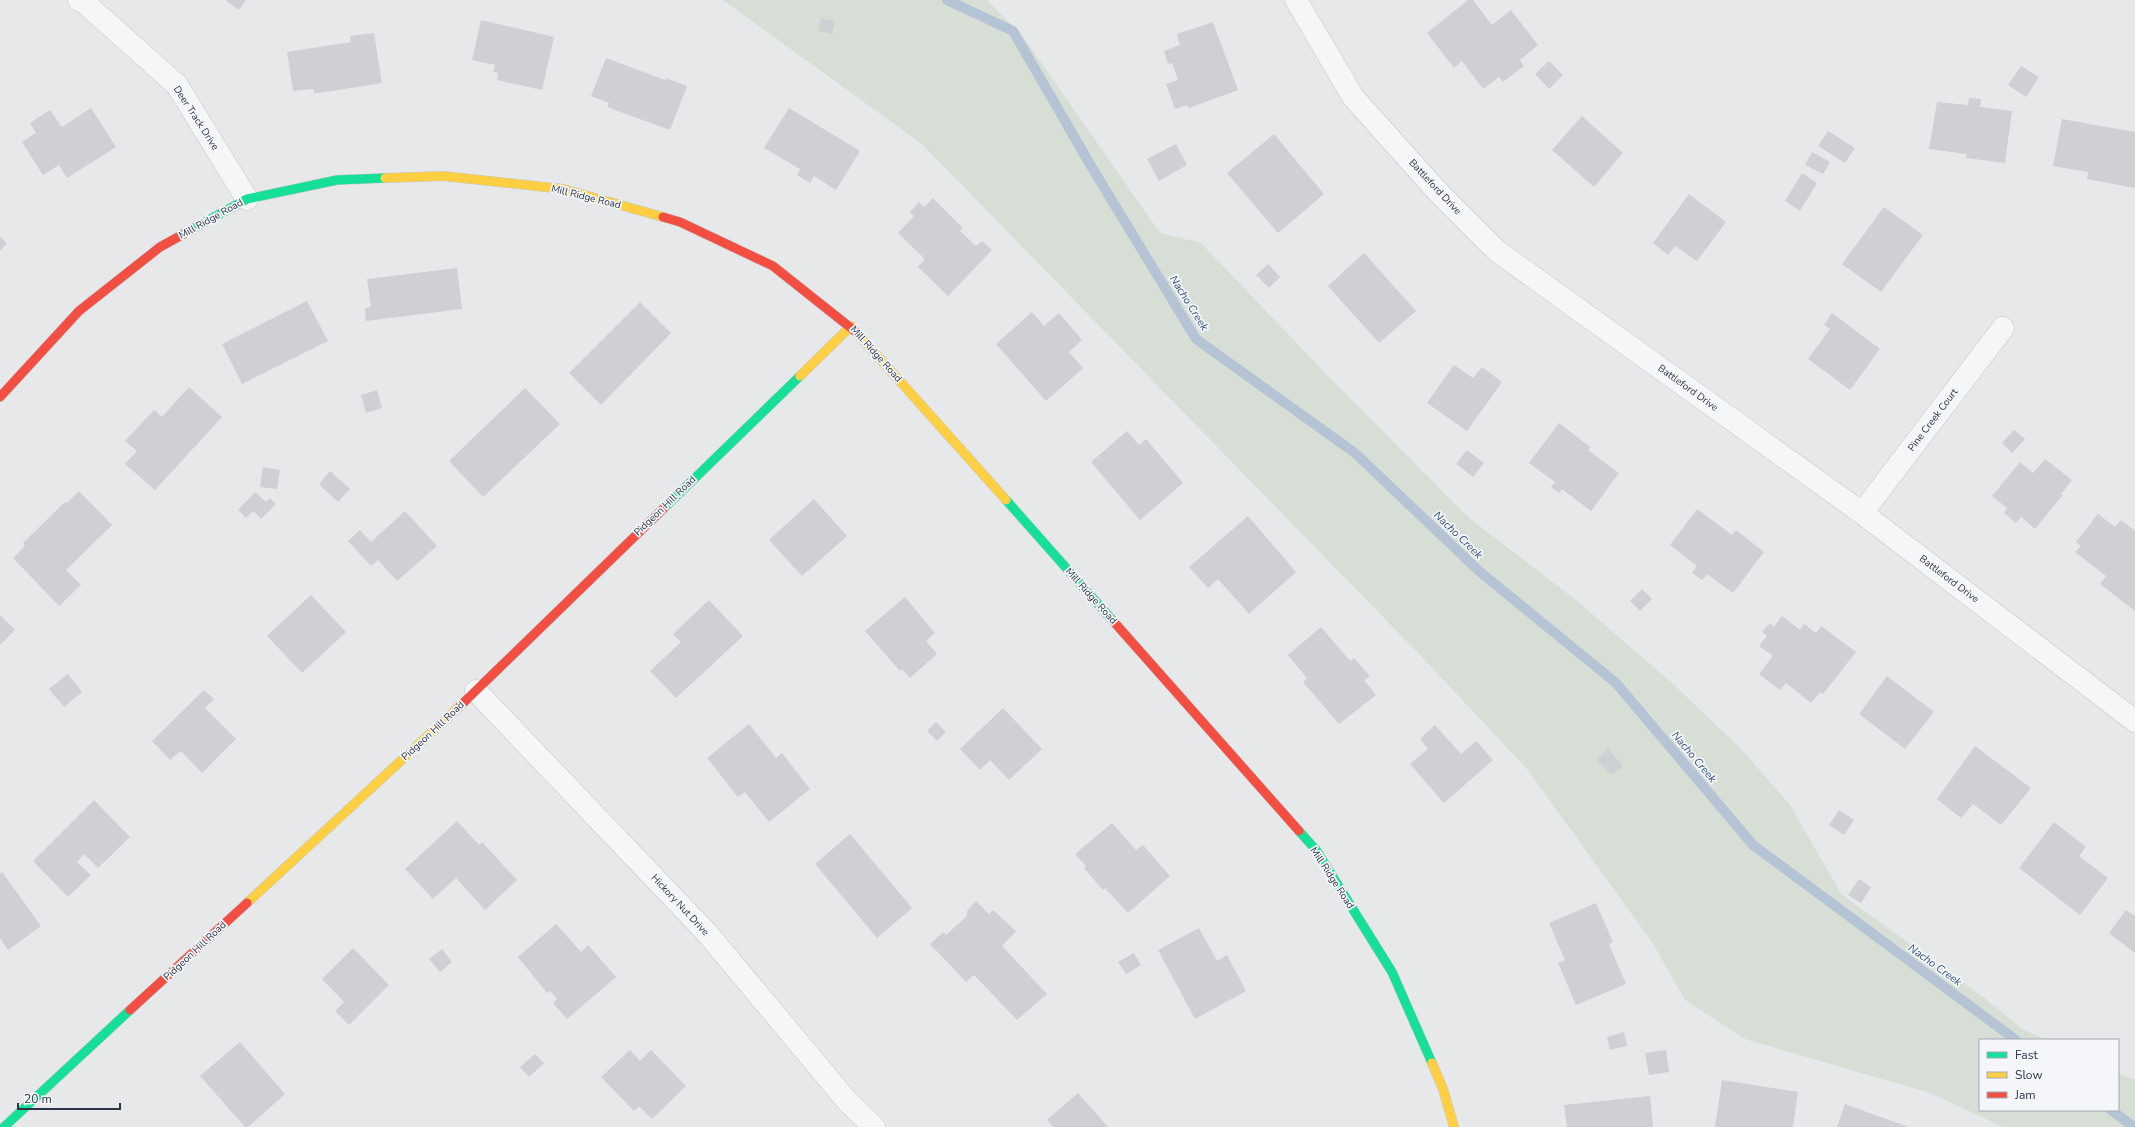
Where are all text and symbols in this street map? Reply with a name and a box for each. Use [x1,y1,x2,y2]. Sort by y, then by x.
street label: Deer Track Drive [170,83,222,153]
street label: Battleford Drive [1405,156,1465,218]
street label: Mill Ridge Road [550,182,622,212]
street label: Mill Ridge Road [176,196,246,242]
water label: Nacho Creek [1166,272,1212,334]
street label: Mill Ridge Road [847,323,905,385]
street label: Battleford Drive [1655,361,1721,415]
street label: Pine Creek Court [1905,385,1962,454]
street label: Pidgeon Hill Road [631,473,699,539]
water label: Nacho Creek [1430,508,1486,563]
street label: Battleford Drive [1916,552,1982,606]
street label: Mill Ridge Road [1062,565,1120,627]
street label: Pidgeon Hill Road [399,698,468,764]
water label: Nacho Creek [1668,728,1720,786]
street label: Mill Ridge Road [1307,844,1357,912]
street label: Hickory Nut Drive [648,871,712,939]
street label: Pidgeon Hill Road [161,918,230,984]
water label: Nacho Creek [1905,940,1965,990]
legend [1979,1039,2119,1111]
text: Fast [2015,1047,2038,1063]
text: Slow [2015,1067,2043,1083]
scale bar [18,1085,120,1111]
text: Jam [2014,1087,2036,1103]
text: 20 m [24,1091,52,1107]

